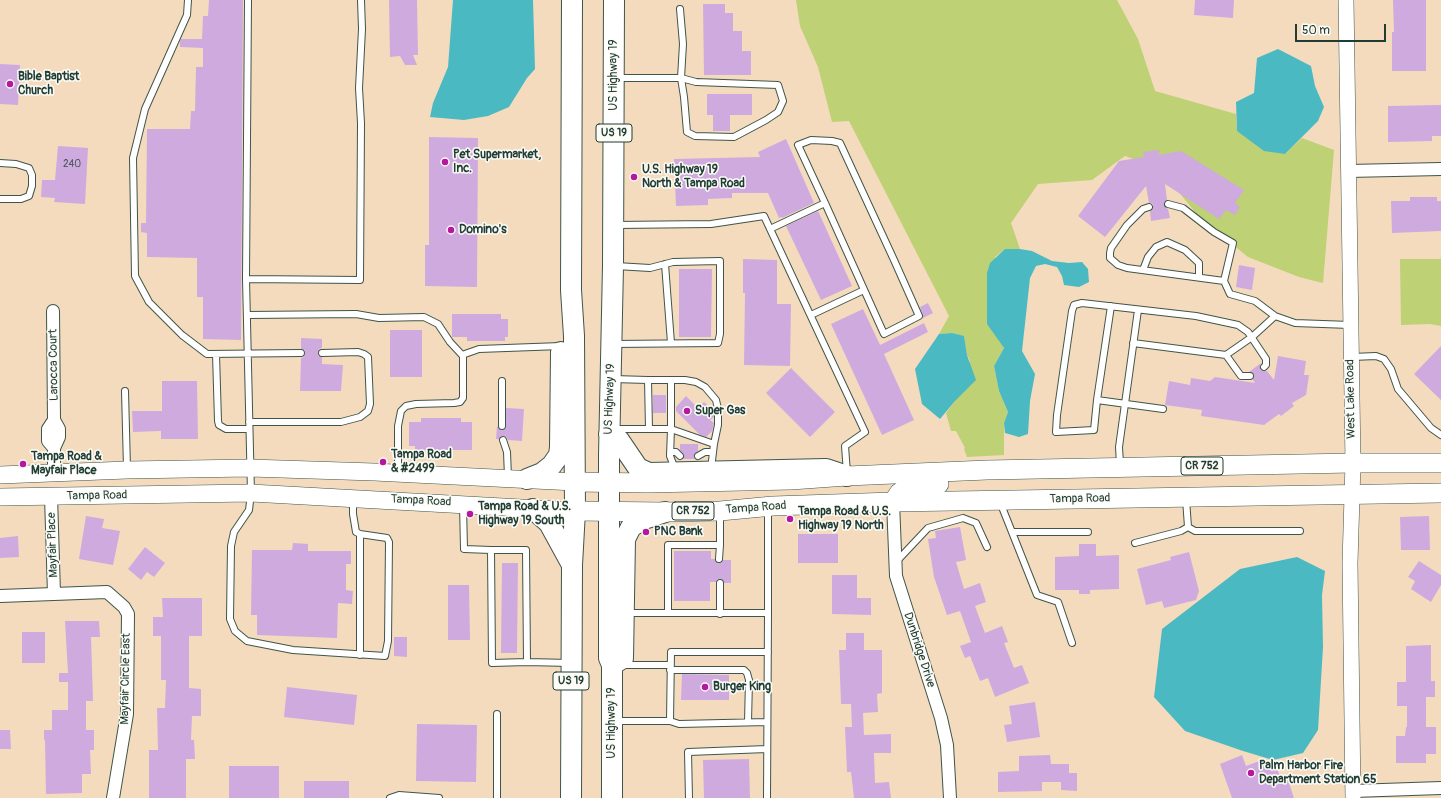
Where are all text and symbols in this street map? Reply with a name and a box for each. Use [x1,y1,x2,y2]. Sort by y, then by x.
scale bar [1297,16,1388,42]
text: 50 m [1302,23,1330,38]
street label: US Highway 19 [607,39,621,111]
place label: Bible Baptist Church [18,70,79,98]
marker: Bible Baptist Church [5,79,15,89]
road number: US 19 [596,124,632,142]
place label: Pet Supermarket, Inc. [453,148,541,176]
marker: Pet Supermarket, Inc. [440,157,450,167]
house number: 240 [63,158,81,170]
place label: U.S. Highway 19 North & Tampa Road [642,163,745,191]
marker: U.S. Highway 19 North & Tampa Road [629,172,639,182]
place label: Domino's [459,223,506,237]
marker: Domino's [446,225,456,235]
street label: Larocca Court [46,329,62,401]
street label: West Lake Road [1343,359,1359,439]
street label: US Highway 19 [602,363,618,435]
place label: Super Gas [695,404,745,418]
marker: Super Gas [682,406,692,416]
place label: Tampa Road & #2499 [391,448,452,476]
place label: Tampa Road & Mayfair Place [31,450,102,478]
marker: Tampa Road & #2499 [378,457,388,467]
road number: CR 752 [1181,457,1223,475]
marker: Tampa Road & Mayfair Place [18,459,28,469]
street label: Tampa Road [66,488,128,504]
street label: Tampa Road [1049,491,1111,507]
street label: Tampa Road [390,492,452,510]
street label: Tampa Road [725,499,787,517]
place label: Tampa Road & U.S. Highway 19 South [478,500,571,528]
road number: CR 752 [672,502,714,520]
place label: Tampa Road & U.S. Highway 19 North [798,505,891,533]
marker: Tampa Road & U.S. Highway 19 South [465,509,475,519]
street label: Mayfair Place [45,512,61,578]
marker: Tampa Road & U.S. Highway 19 North [785,514,795,524]
place label: PNC Bank [654,525,703,539]
marker: PNC Bank [641,527,651,537]
street label: Dunbridge Drive [900,610,938,690]
street label: Mayfair Circle East [118,633,134,725]
road number: US 19 [553,672,589,690]
place label: Burger King [713,680,771,694]
marker: Burger King [700,682,710,692]
street label: US Highway 19 [605,687,619,759]
place label: Palm Harbor Fire Department Station 65 [1259,759,1376,787]
marker: Palm Harbor Fire Department Station 65 [1246,768,1256,778]

